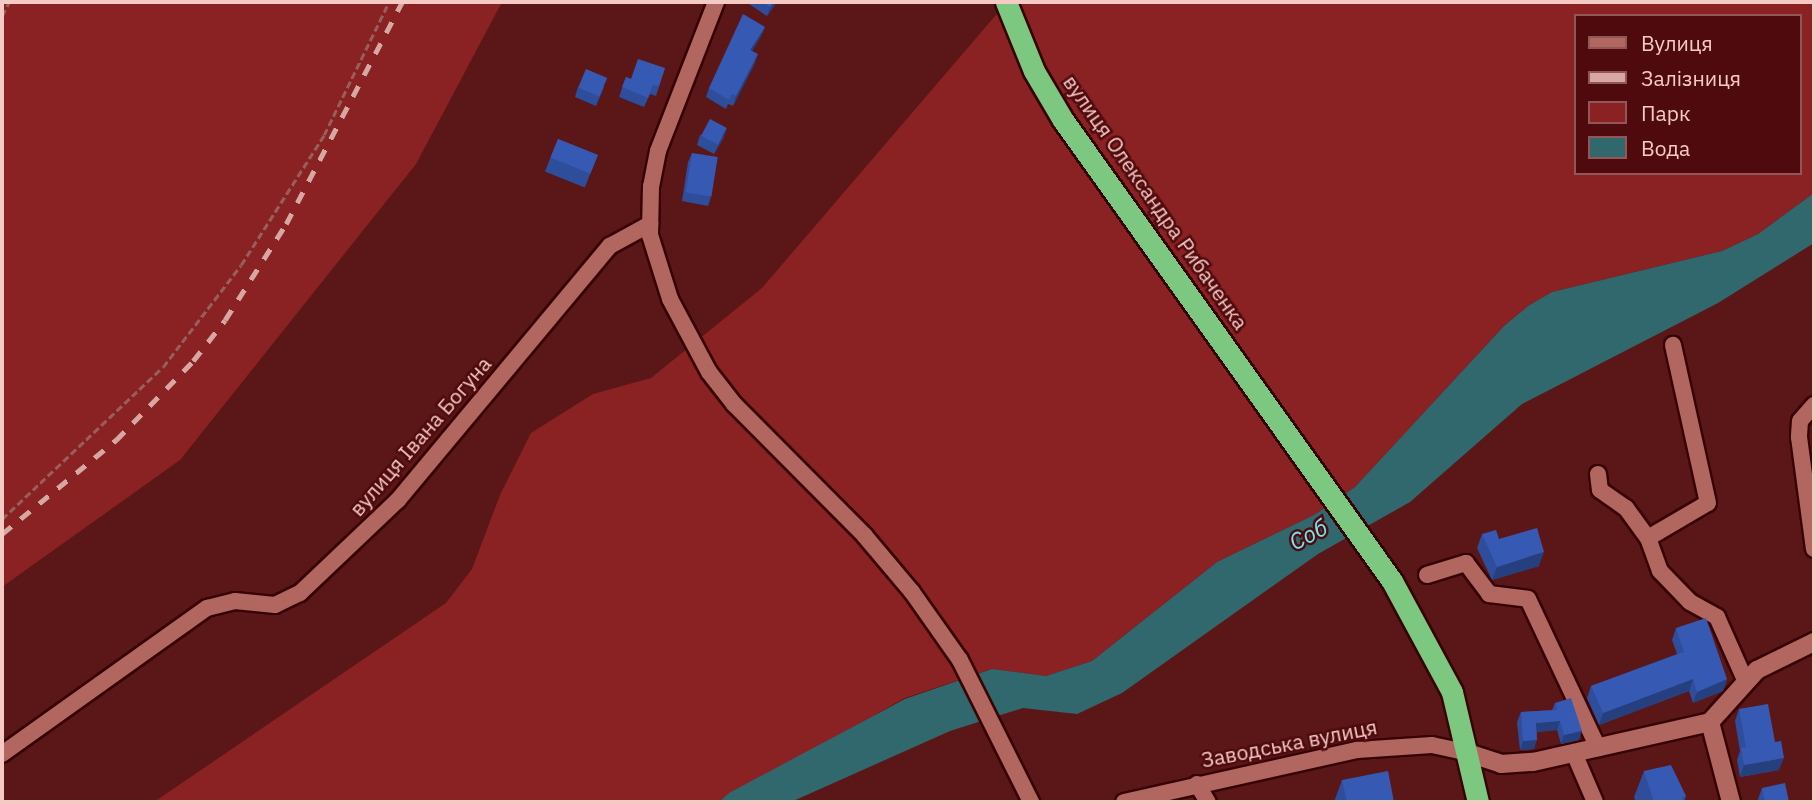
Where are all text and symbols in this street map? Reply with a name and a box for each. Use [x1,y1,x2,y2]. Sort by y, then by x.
legend [1574,14,1802,175]
text: Вулиця [1641,29,1713,57]
text: Залізниця [1641,64,1741,92]
street label: вулиця Олександра Рибаченка [1058,70,1254,334]
text: Парк [1641,99,1691,127]
text: Вода [1641,134,1690,162]
street label: вулиця Івана Богуна [344,351,496,521]
water label: Соб [1284,513,1332,555]
street label: Заводська вулиця [1199,714,1379,772]

